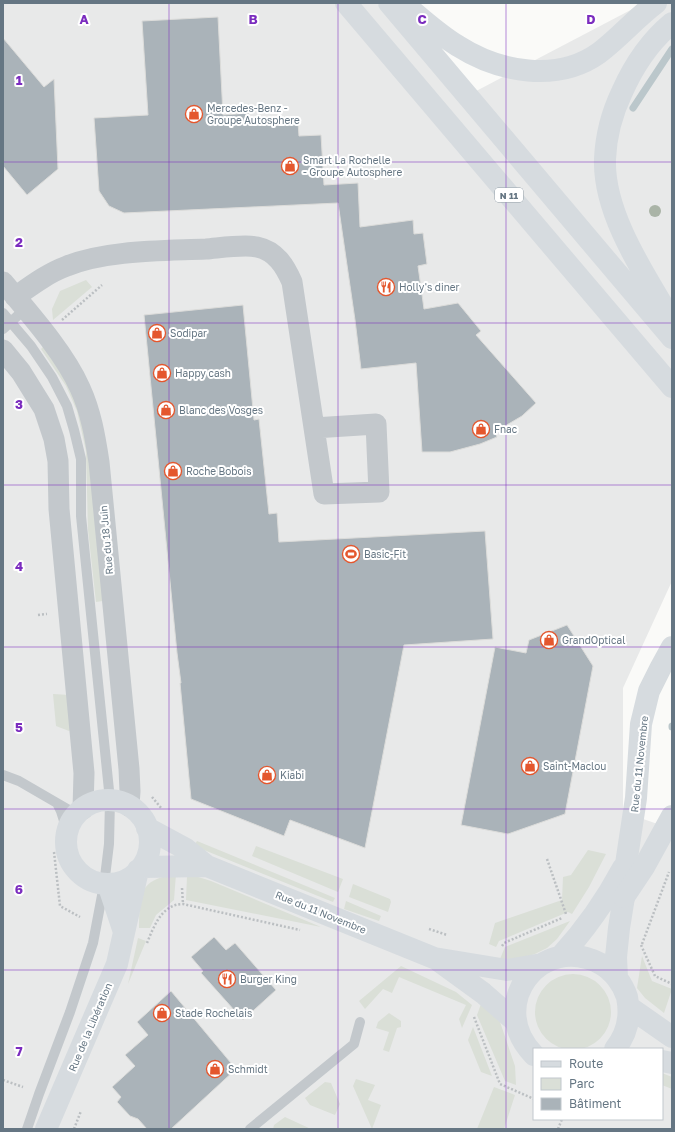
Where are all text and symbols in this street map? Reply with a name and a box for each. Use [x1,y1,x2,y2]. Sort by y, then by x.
text: A [79,11,89,27]
text: B [248,11,258,27]
text: C [417,11,427,27]
text: D [586,11,596,27]
text: 1 [16,72,23,88]
place label: Mercedes-Benz - Groupe Autosphere [207,102,300,126]
shop icon: Mercedes-Benz - Groupe Autosphere [184,104,204,124]
place label: Smart La Rochelle - Groupe Autosphere [303,154,402,178]
shop icon: Smart La Rochelle - Groupe Autosphere [280,156,300,176]
road number: N 11 [495,188,523,202]
text: 2 [15,234,23,250]
restaurant icon: Holly's diner [376,277,396,297]
place label: Holly's diner [399,281,460,293]
shop icon: Sodipar [147,323,167,343]
place label: Sodipar [170,327,207,339]
shop icon: Happy cash [152,363,172,383]
place label: Happy cash [175,367,231,379]
text: 3 [15,396,23,412]
shop icon: Blanc des Vosges [156,400,176,420]
place label: Blanc des Vosges [179,404,263,416]
shop icon: Fnac [471,419,491,439]
place label: Fnac [494,423,518,435]
shop icon: Roche Bobois [163,461,183,481]
place label: Roche Bobois [186,465,251,477]
street label: Rue du 18 Juin [97,505,115,575]
sports icon: Basic-Fit [341,544,361,564]
place label: Basic-Fit [364,548,406,560]
text: 4 [15,558,23,574]
shop icon: GrandOptical [539,630,559,650]
place label: GrandOptical [562,634,625,646]
street label: Rue du 11 Novembre [628,715,650,813]
text: 5 [15,719,23,735]
shop icon: Saint-Maclou [520,756,540,776]
place label: Saint-Maclou [543,760,606,772]
shop icon: Kiabi [257,765,277,785]
place label: Kiabi [280,769,304,781]
text: 6 [15,881,23,897]
street label: Rue du 11 Novembre [274,888,368,936]
restaurant icon: Burger King [217,969,237,989]
place label: Burger King [240,973,297,985]
street label: Rue de la Libération [66,981,114,1073]
shop icon: Stade Rochelais [152,1003,172,1023]
place label: Stade Rochelais [175,1007,252,1019]
text: 7 [15,1043,23,1059]
legend [533,1048,663,1120]
text: Route [569,1056,603,1071]
shop icon: Schmidt [205,1059,225,1079]
place label: Schmidt [228,1063,268,1075]
text: Parc [569,1076,595,1091]
text: Bâtiment [569,1096,622,1111]

